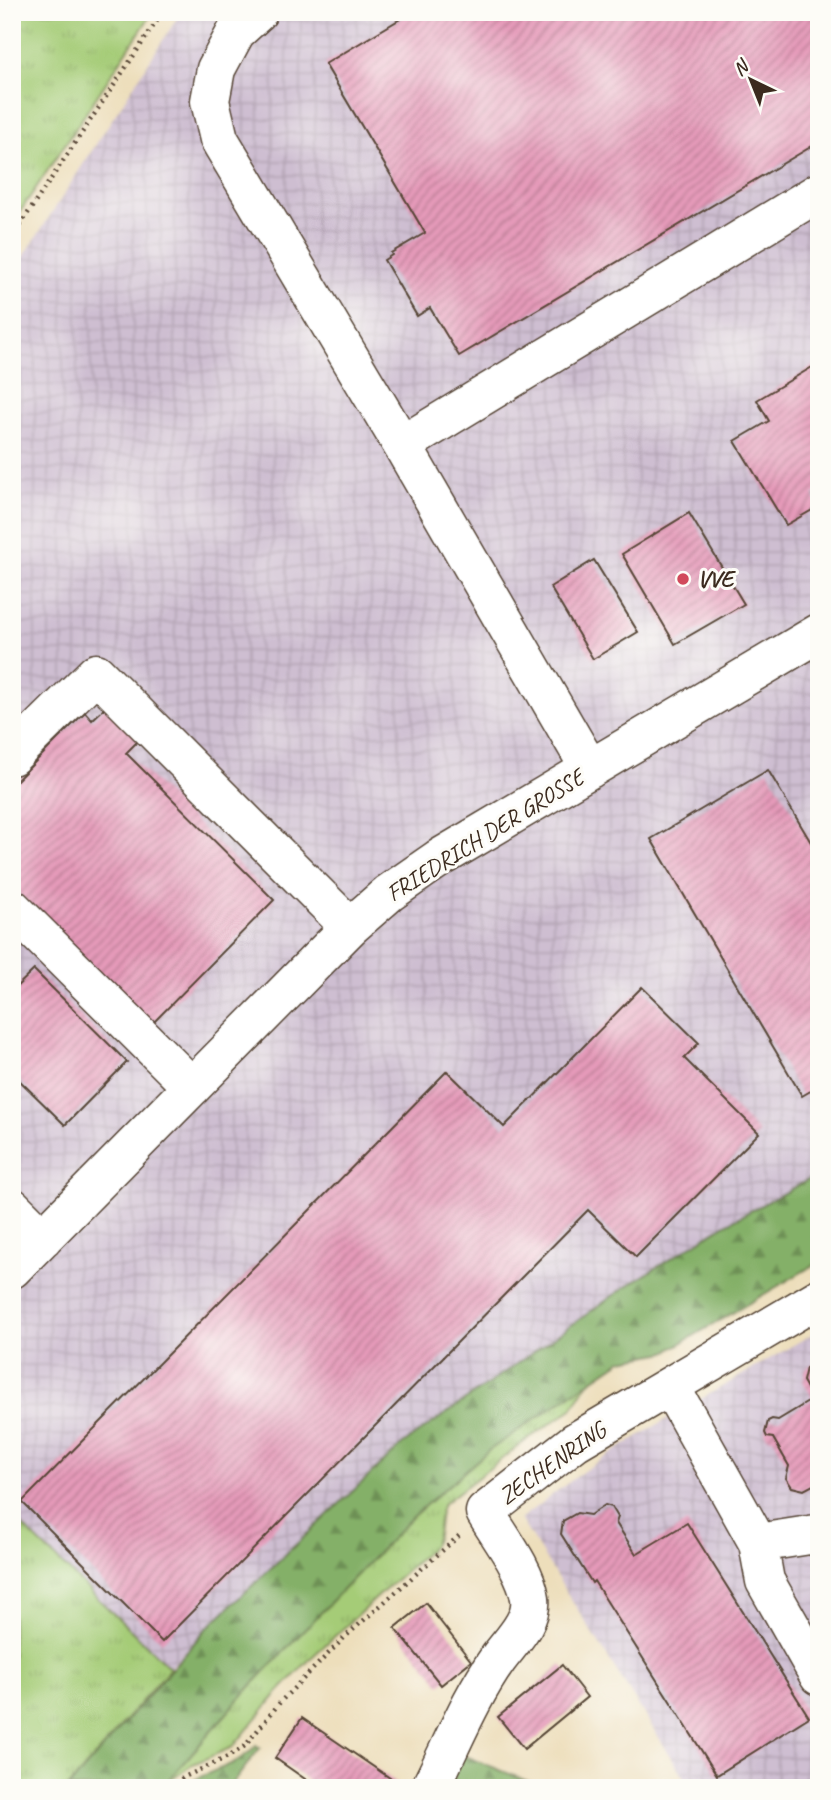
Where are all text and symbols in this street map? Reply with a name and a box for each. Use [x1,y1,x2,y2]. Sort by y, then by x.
north arrow [716,46,786,116]
text: N [728,53,755,81]
place label: VVE [697,564,736,594]
marker: VVE [675,571,691,587]
street label: FRIEDRICH DER GROSSE [381,761,592,908]
street label: ZECHENRING [493,1414,613,1511]

